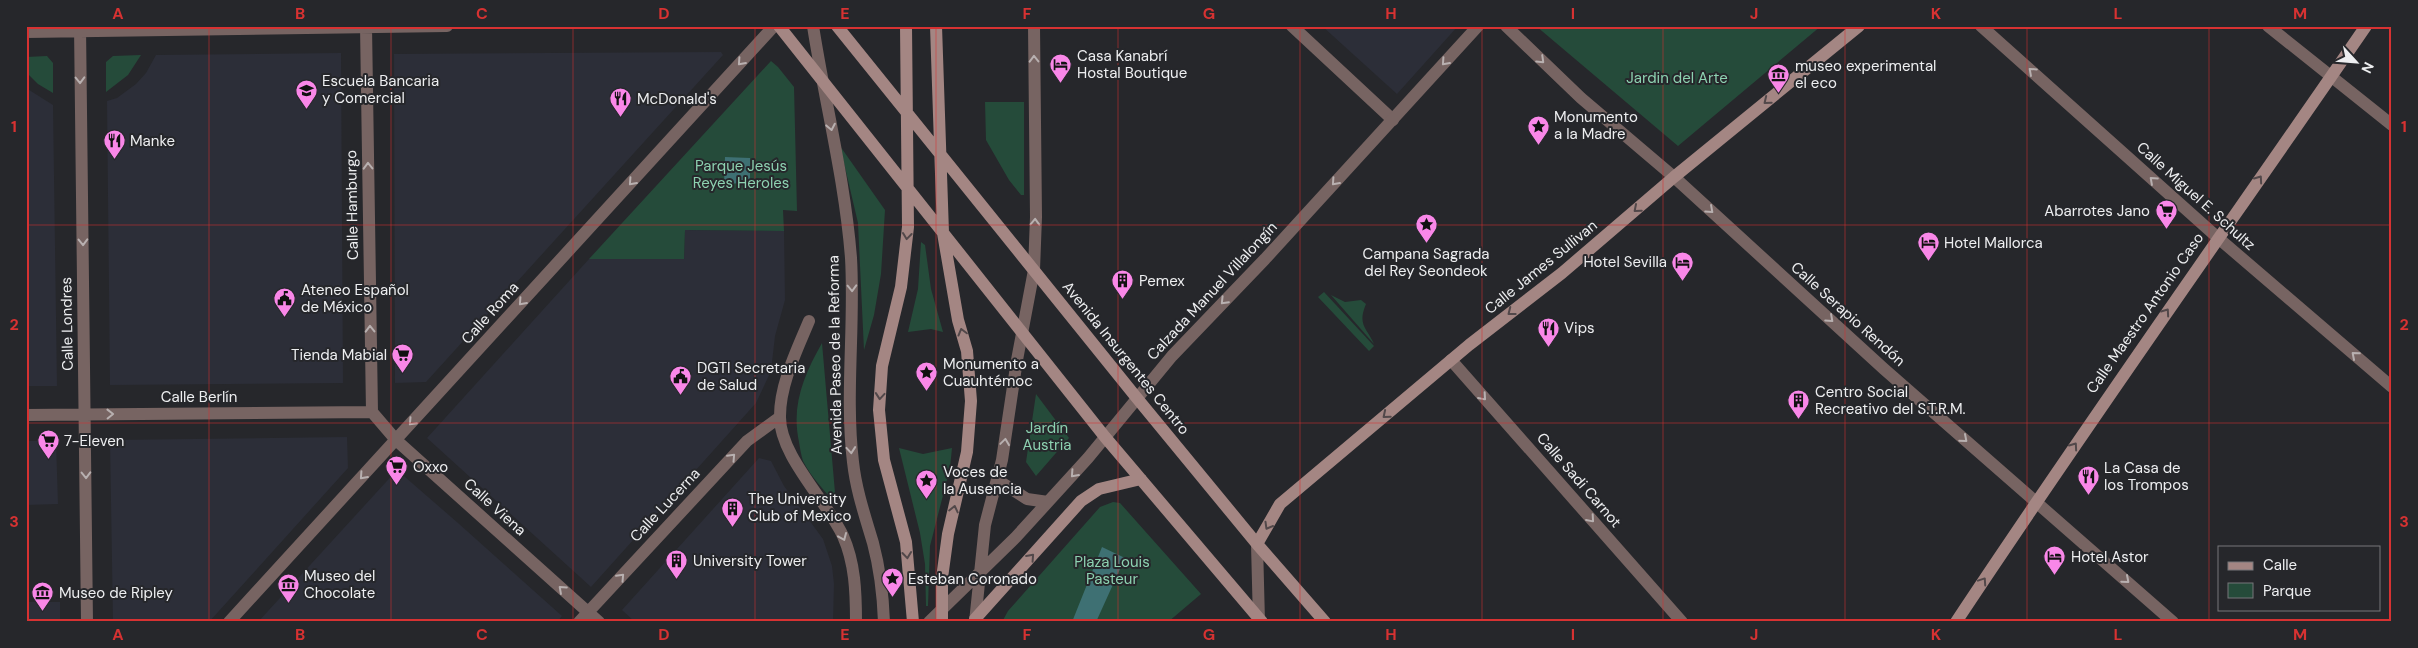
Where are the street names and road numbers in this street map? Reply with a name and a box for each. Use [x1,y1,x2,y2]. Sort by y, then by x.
street label: Calle Miguel E. Schultz [2132,137,2260,255]
street label: Calle Hamburgo [341,150,363,260]
street label: Calle James Sullivan [1481,215,1601,319]
street label: Calzada Manuel Villalongín [1143,218,1281,364]
street label: Calle Maestro Antonio Caso [2082,228,2208,397]
street label: Avenida Paseo de la Reforma [823,255,847,455]
street label: Calle Serapio Rendón [1787,257,1909,371]
street label: Calle Londres [56,277,78,371]
street label: Avenida Insurgentes Centro [1058,277,1194,439]
street label: Calle Roma [457,278,523,348]
street label: Calle Berlín [161,387,237,407]
street label: Calle Sadi Carnot [1532,428,1626,532]
street label: Calle Lucerna [626,464,704,546]
street label: Calle Viena [460,474,530,540]

